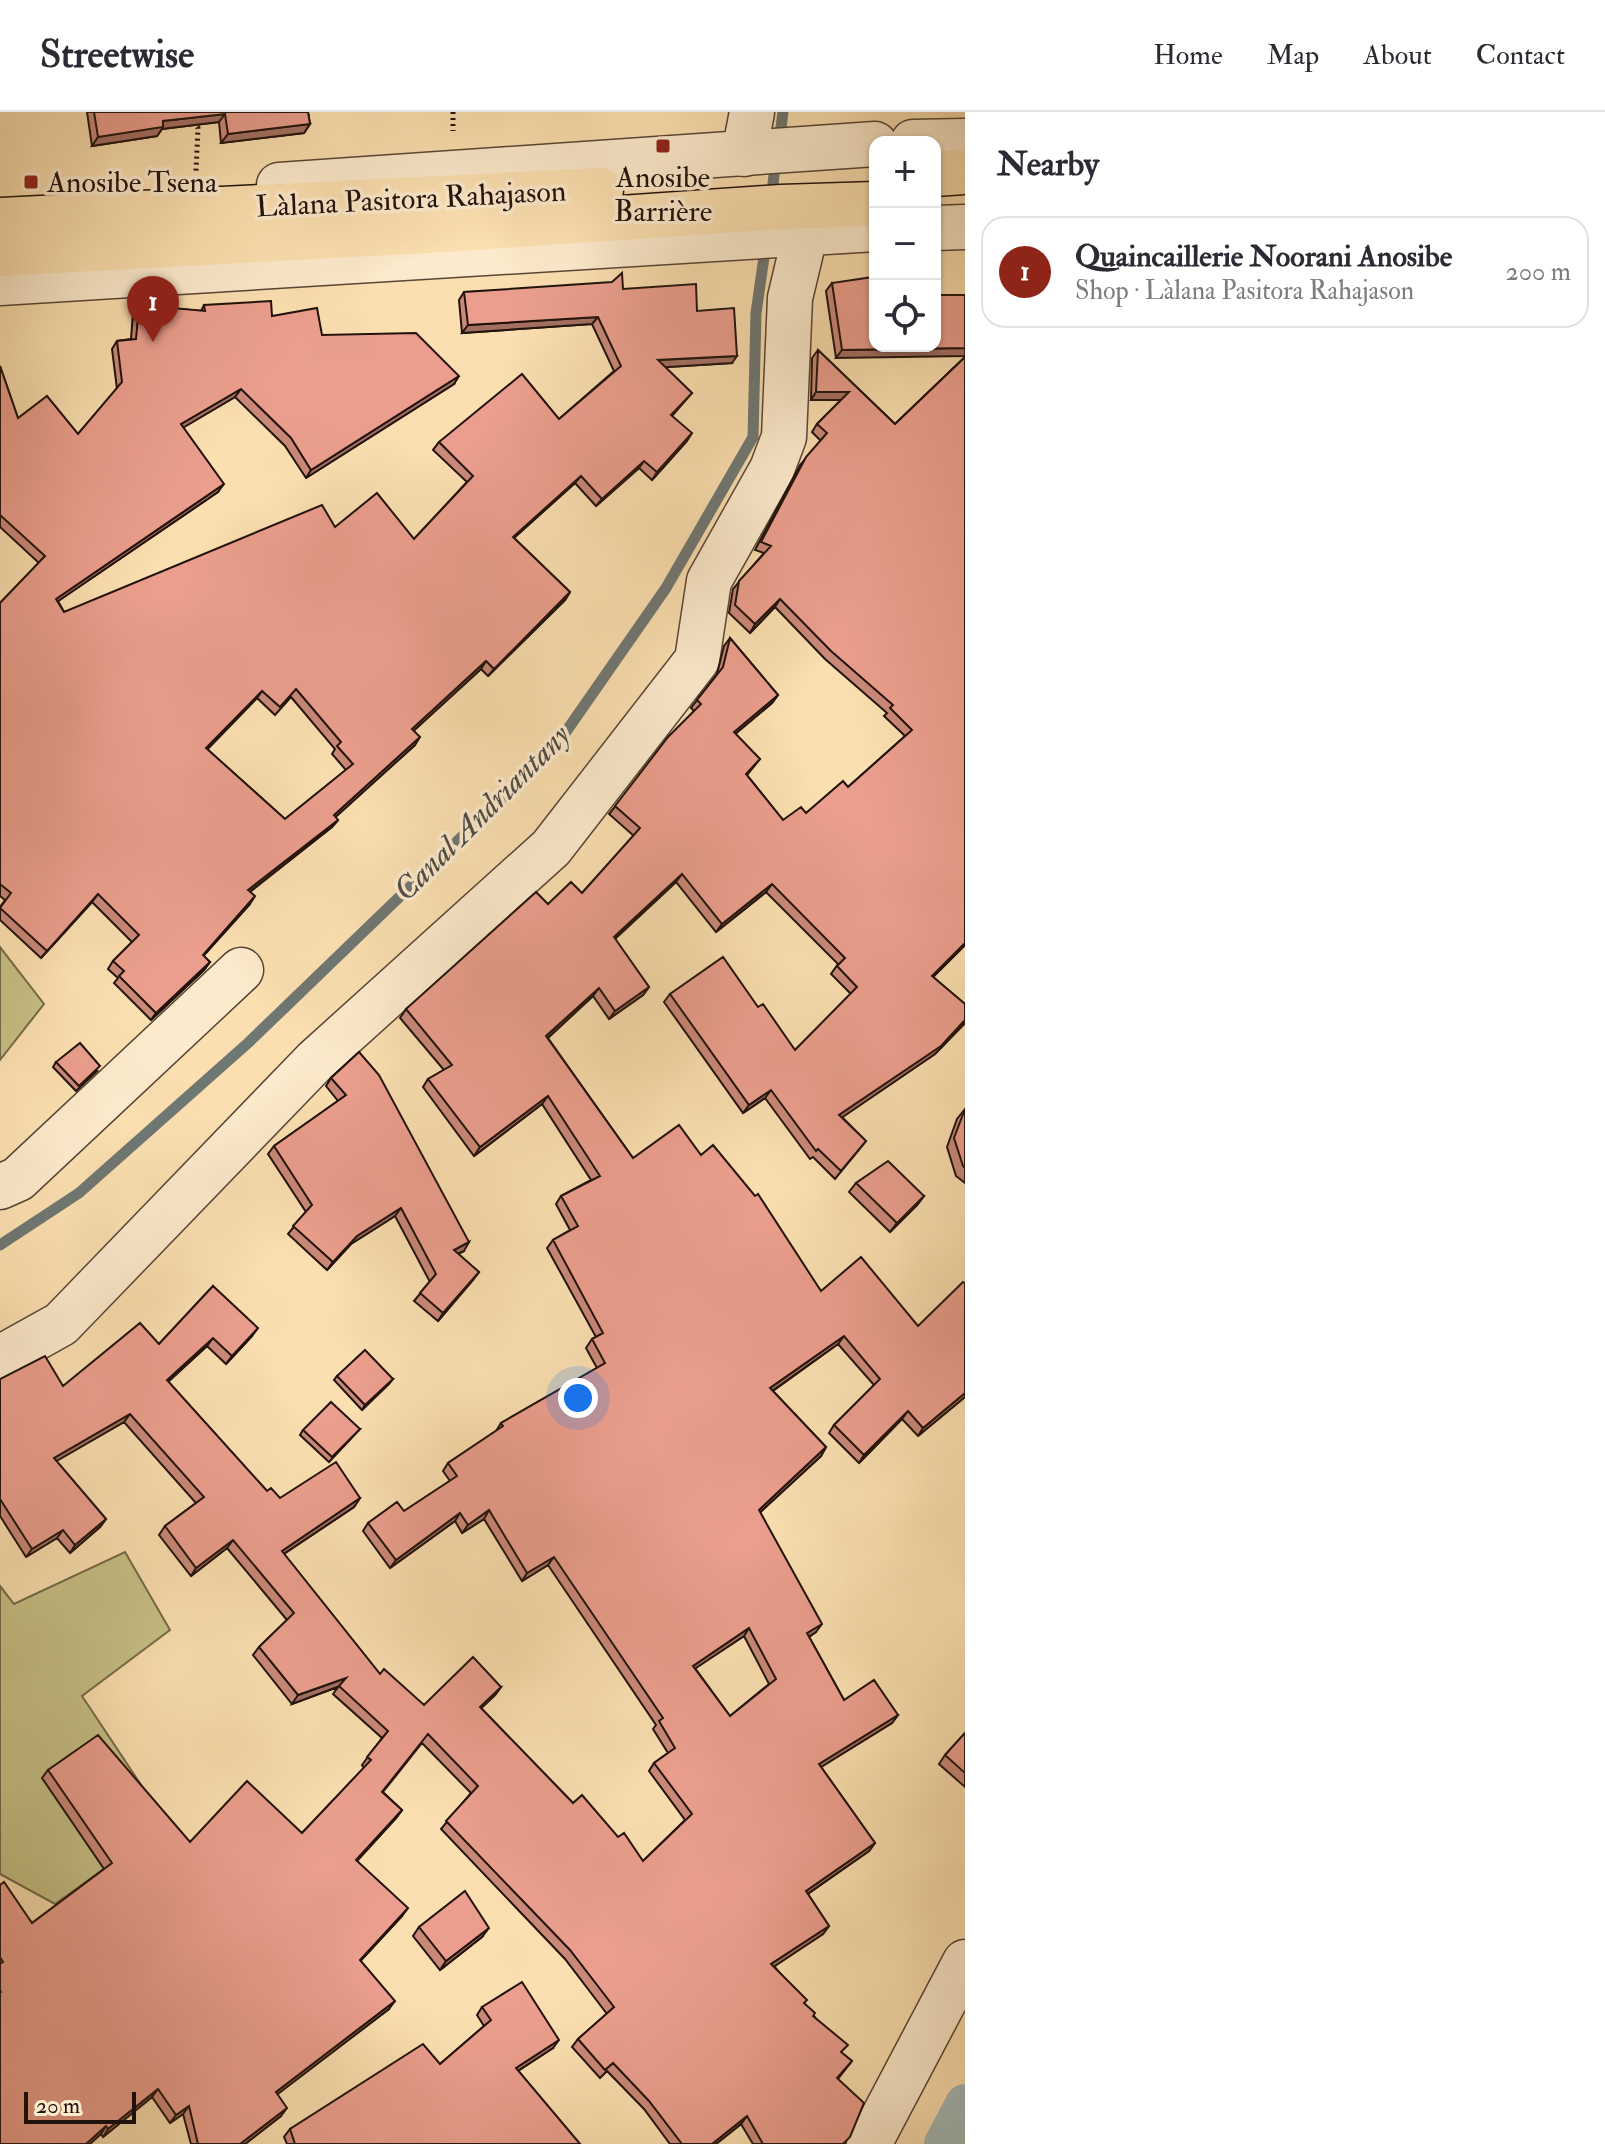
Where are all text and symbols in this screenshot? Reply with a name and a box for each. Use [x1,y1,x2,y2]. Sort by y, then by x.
text: Streetwise [40,31,194,79]
text: Home [1153,38,1223,73]
text: Map [1267,38,1319,73]
text: About [1363,38,1432,73]
text: Contact [1476,38,1565,73]
map controls [869,136,941,352]
button: + [869,136,941,208]
marker: Anosibe Barrière [654,137,672,155]
text: Nearby [997,143,1099,186]
place label: Anosibe Barrière [614,159,712,230]
place label: Anosibe Tsena [46,164,218,201]
street label: Làlana Pasitora Rahajason [255,172,567,226]
marker: Anosibe Tsena [22,173,40,191]
button: − [869,208,941,280]
text: Quaincaillerie Noorani Anosibe [1075,238,1452,275]
text: 1 [1020,256,1030,288]
text: 200 m [1506,256,1571,288]
text: Shop · Làlana Pasitora Rahajason [1075,275,1414,307]
pin: 1 [127,276,179,342]
button: locate [869,280,941,352]
water label: Canal Andriantany [385,716,579,910]
your location [558,1378,598,1418]
scale bar [24,2088,136,2124]
text: 20 m [36,2092,80,2120]

